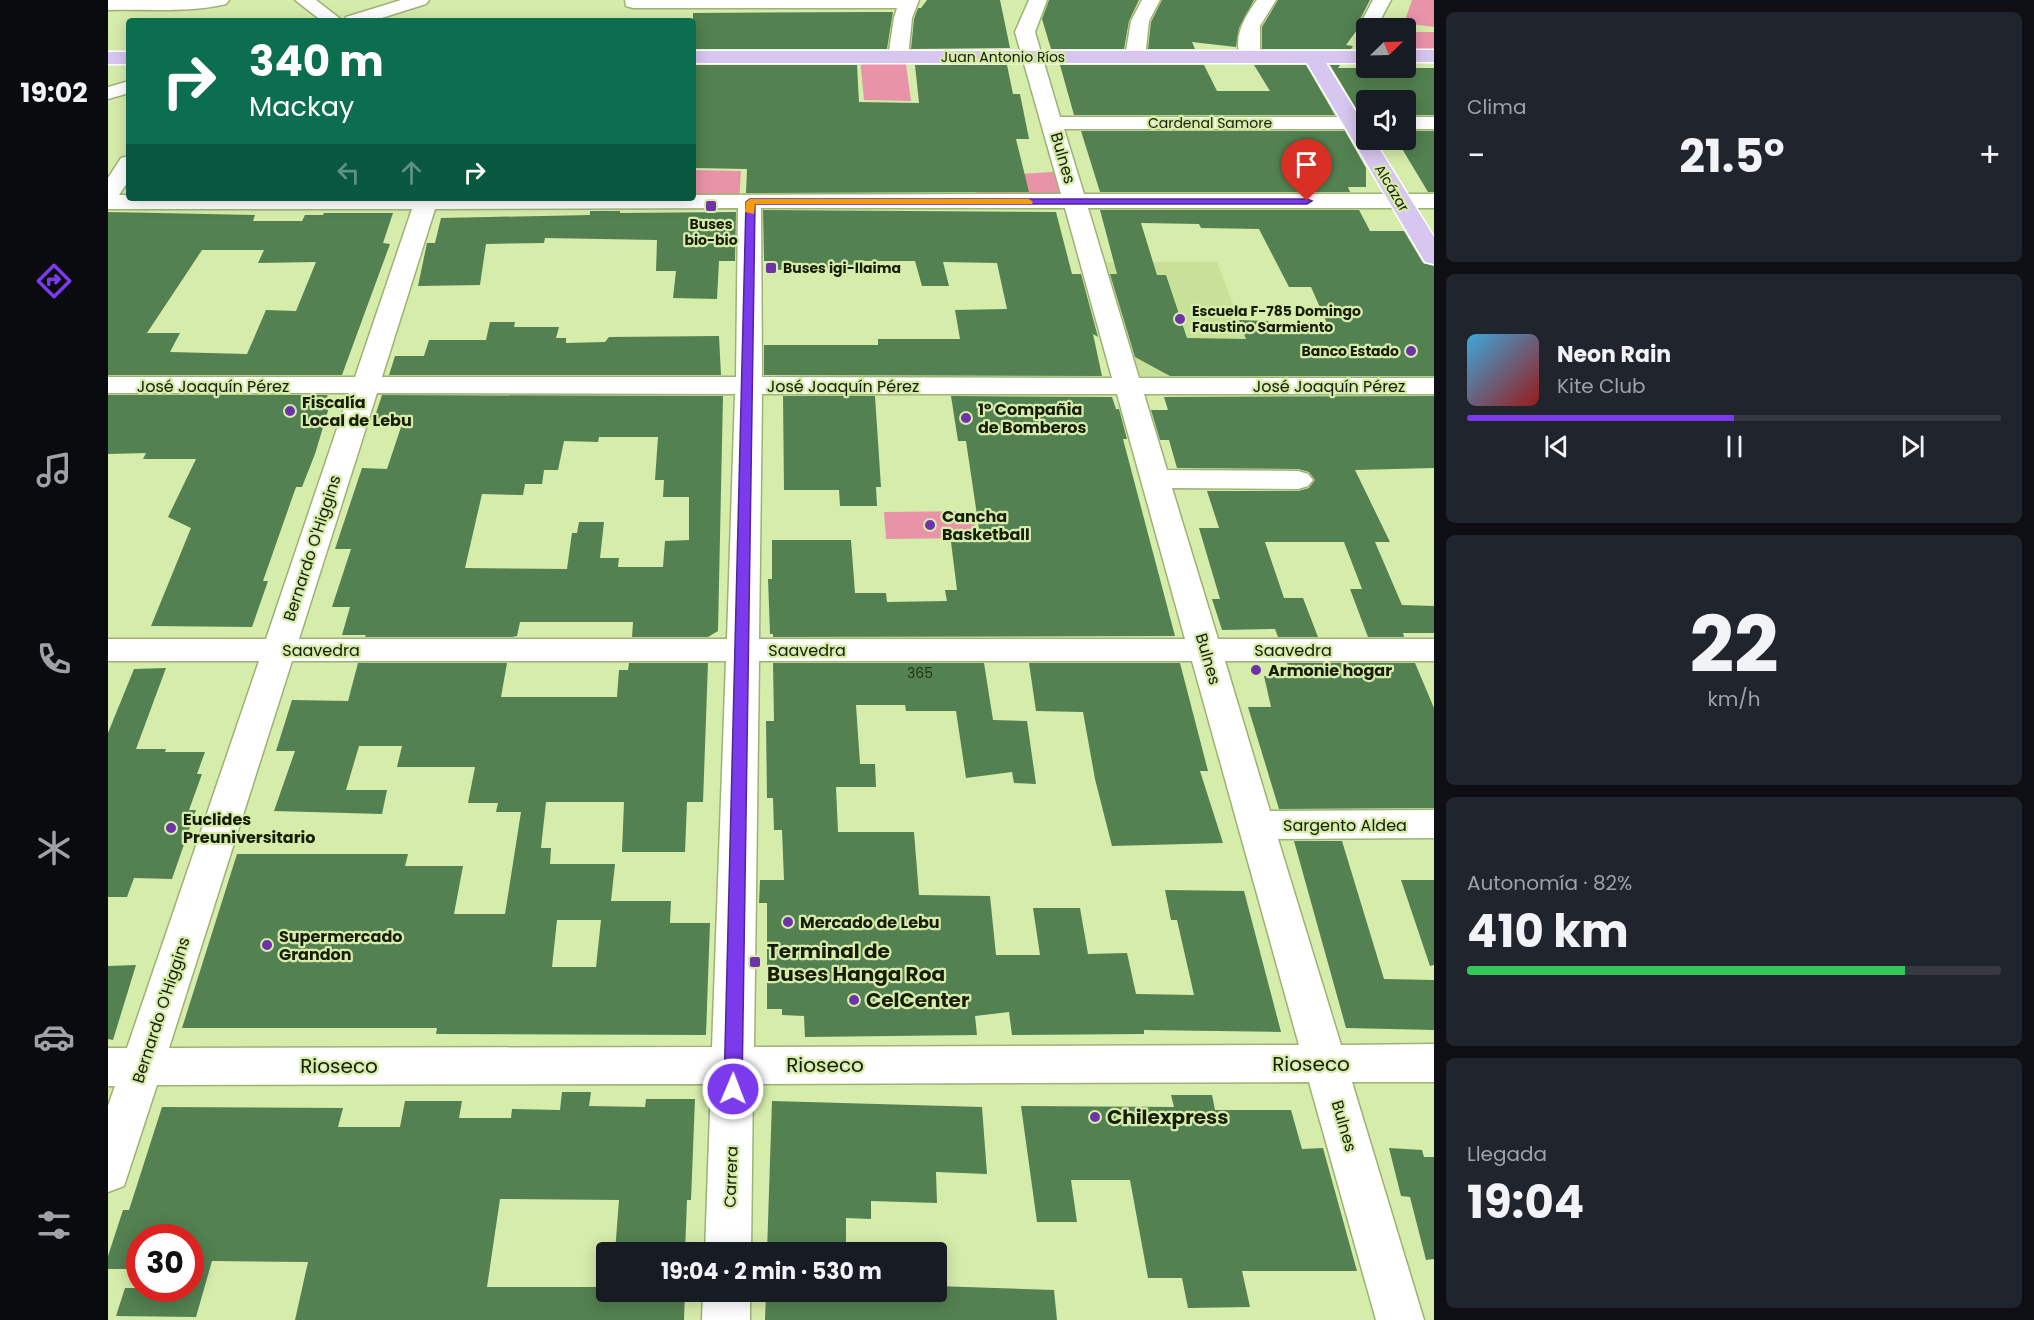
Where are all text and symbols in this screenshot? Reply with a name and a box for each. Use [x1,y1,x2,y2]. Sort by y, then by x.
north arrow [1356,18,1416,78]
map controls [1356,18,1416,150]
text: 340 m [249,32,384,91]
icon: right [150,42,228,120]
street label: Juan Antonio Ríos [941,47,1065,67]
text: 19:02 [20,74,88,111]
text: Mackay [249,88,354,125]
button: sound [1356,90,1416,150]
text: Clima [1467,93,1526,121]
street label: Cardenal Samore [1148,113,1272,133]
text: 21.5° [1679,125,1785,188]
street label: Bulnes [1045,130,1081,186]
text: − [1467,132,1485,179]
text: + [1978,132,2001,179]
pin [1281,139,1332,201]
icon: arrive [1290,148,1323,181]
icon: left [332,156,365,189]
icon: ahead [395,156,428,189]
icon: right [458,156,491,189]
street label: Alcázar [1370,161,1414,215]
marker: Buses bio-bio [704,199,718,213]
place label: Buses bio-bio [684,214,738,250]
place label: Buses igi-llaima [783,258,901,278]
icon: directions [33,260,75,302]
marker: Buses igi-llaima [764,261,778,275]
place label: Escuela F-785 Domingo Faustino Sarmiento [1192,301,1361,337]
marker: Escuela F-785 Domingo Faustino Sarmiento [1173,312,1187,326]
text: Neon Rain [1557,339,1671,370]
place label: Banco Estado [1301,341,1399,361]
marker: Banco Estado [1404,344,1418,358]
text: Kite Club [1557,372,1646,400]
street label: José Joaquín Pérez [137,375,289,398]
street label: José Joaquín Pérez [767,375,919,398]
street label: José Joaquín Pérez [1253,375,1405,398]
place label: Fiscalía Local de Lebu [302,391,412,432]
place label: 1° Compañia de Bomberos [978,398,1087,439]
marker: Fiscalía Local de Lebu [283,404,297,418]
marker: 1° Compañia de Bomberos [959,411,973,425]
icon: previous [1540,430,1573,463]
icon: pause [1718,430,1751,463]
icon: next [1896,430,1929,463]
icon: music [33,449,75,491]
street label: Bernardo O'Higgins [278,472,346,624]
place label: Cancha Basketball [942,505,1030,546]
marker: Cancha Basketball [923,518,937,532]
text: 22 [1689,590,1779,699]
street label: Bulnes [1190,631,1226,687]
icon: phone [33,638,75,680]
street label: Saavedra [282,639,360,662]
street label: Saavedra [768,639,846,662]
street label: Saavedra [1254,639,1332,662]
place label: Armonie hogar [1268,659,1392,682]
house number: 365 [907,663,933,683]
marker: Armonie hogar [1249,663,1263,677]
text: km/h [1707,685,1761,713]
place label: Euclides Preuniversitario [183,808,315,849]
street label: Sargento Aldea [1283,814,1407,837]
marker: Euclides Preuniversitario [164,821,178,835]
icon: climate [33,827,75,869]
text: Autonomía · 82% [1467,869,1632,897]
text: 410 km [1467,900,1629,963]
place label: Mercado de Lebu [800,911,940,934]
marker: Mercado de Lebu [781,915,795,929]
place label: Supermercado Grandon [279,925,402,966]
street label: Bernardo O'Higgins [127,934,195,1086]
place label: Terminal de Buses Hanga Roa [767,937,945,988]
marker: Supermercado Grandon [260,938,274,952]
marker: Terminal de Buses Hanga Roa [748,955,762,969]
place label: CelCenter [866,986,970,1014]
marker: CelCenter [847,993,861,1007]
icon: car [33,1016,75,1058]
street label: Rioseco [1272,1050,1350,1078]
street label: Rioseco [786,1051,864,1079]
street label: Rioseco [300,1052,378,1080]
position arrow [701,1057,765,1121]
street label: Bulnes [1326,1098,1362,1154]
place label: Chilexpress [1107,1103,1228,1131]
marker: Chilexpress [1088,1110,1102,1124]
text: Llegada [1467,1140,1547,1168]
street label: Carrera [718,1146,744,1208]
text: 19:04 [1467,1171,1584,1234]
icon: filters [33,1204,75,1246]
speed limit sign: 30 [126,1224,204,1302]
text: 19:04 · 2 min · 530 m [661,1256,882,1287]

